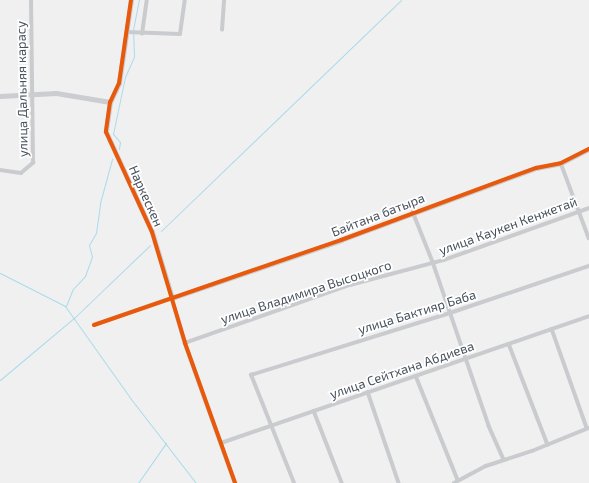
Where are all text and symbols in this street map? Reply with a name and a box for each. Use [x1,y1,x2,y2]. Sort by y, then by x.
street label: улица Дальняя карасу [13,21,31,157]
street label: Наркескен [126,163,166,229]
street label: Байтана батыра [329,190,427,240]
street label: улица Каукен Кенжетай [437,194,579,258]
street label: улица Владимира Высоцкого [219,257,393,327]
street label: улица Бактияр Баба [356,287,478,337]
street label: улица Сейтхана Абдиева [328,338,476,402]

